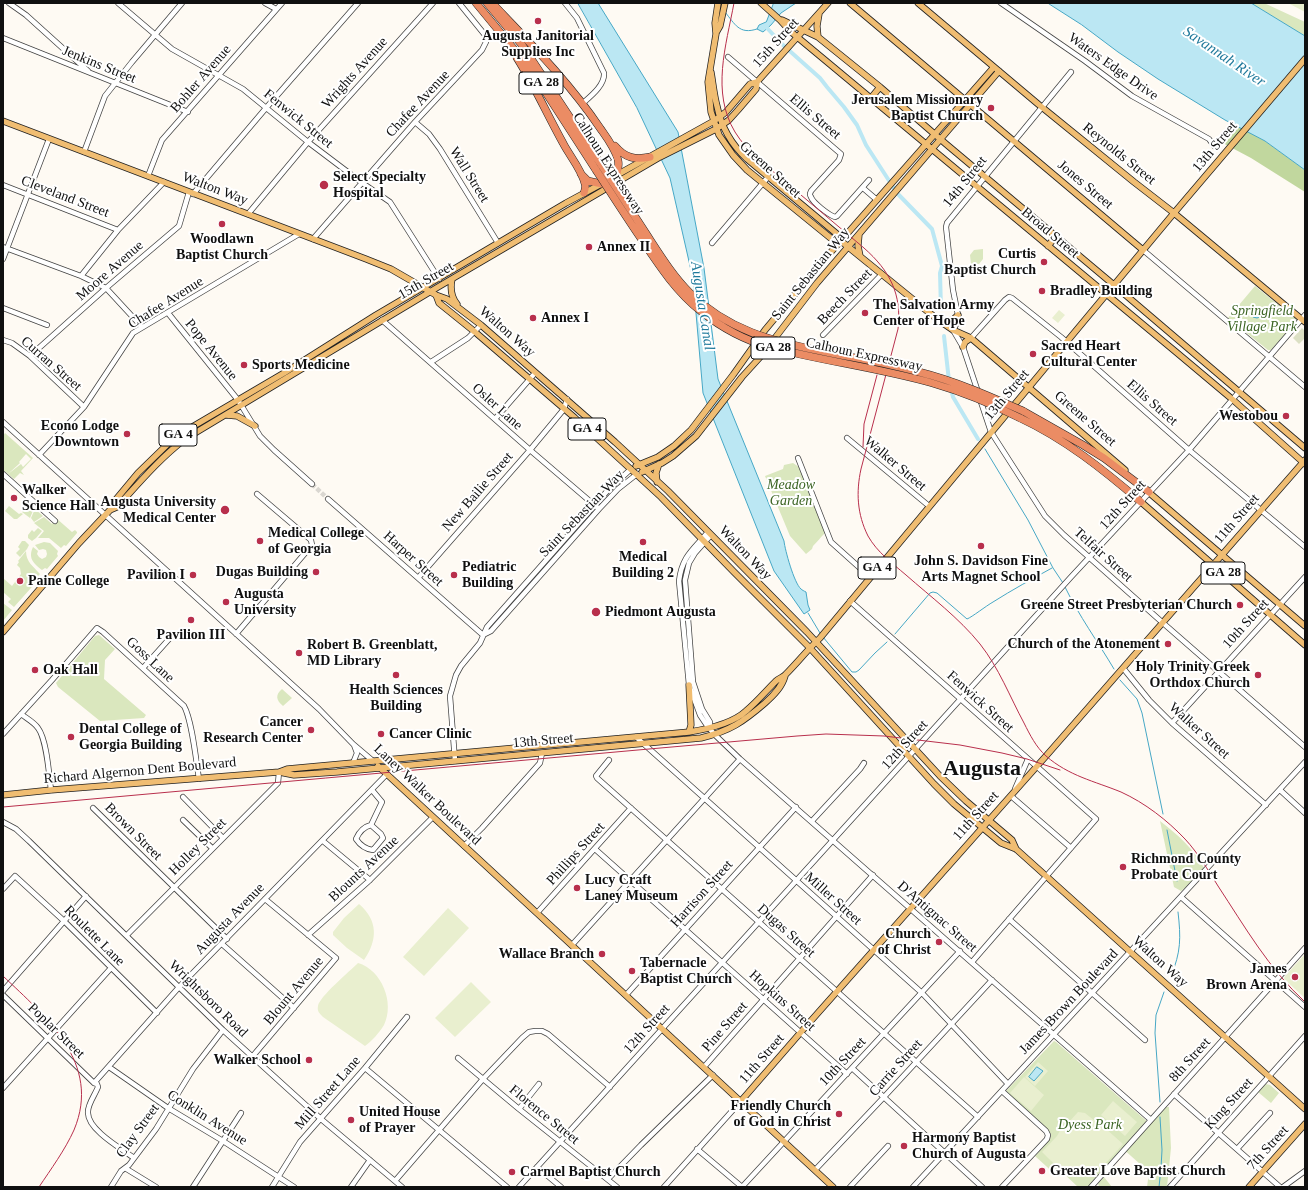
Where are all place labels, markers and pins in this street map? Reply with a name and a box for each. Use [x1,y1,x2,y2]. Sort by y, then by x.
marker: Augusta Janitorial Supplies Inc [533,16,543,26]
place label: Augusta Janitorial Supplies Inc [482,28,594,60]
place label: Jerusalem Missionary Baptist Church [851,92,983,124]
marker: Jerusalem Missionary Baptist Church [986,103,996,113]
place label: Select Specialty Hospital [333,169,426,202]
marker: Select Specialty Hospital [318,179,330,191]
marker: Woodlawn Baptist Church [217,219,227,229]
place label: Woodlawn Baptist Church [176,231,268,264]
place label: Annex II [597,239,650,255]
marker: Annex II [584,242,594,252]
place label: Curtis Baptist Church [944,246,1036,278]
marker: Curtis Baptist Church [1039,257,1049,267]
place label: Bradley Building [1050,283,1152,299]
marker: Bradley Building [1037,286,1047,296]
place label: The Salvation Army Center of Hope [873,297,994,330]
marker: The Salvation Army Center of Hope [860,308,870,318]
place label: Annex I [541,310,589,326]
marker: Annex I [528,313,538,323]
place label: Sacred Heart Cultural Center [1041,338,1137,370]
marker: Sacred Heart Cultural Center [1028,349,1038,359]
place label: Sports Medicine [252,357,350,373]
marker: Sports Medicine [239,360,249,370]
place label: Westobou [1219,408,1278,424]
marker: Westobou [1281,411,1291,421]
place label: Econo Lodge Downtown [41,418,119,450]
marker: Econo Lodge Downtown [122,429,132,439]
place label: Walker Science Hall [22,482,95,514]
marker: Walker Science Hall [9,493,19,503]
place label: Augusta University Medical Center [100,494,216,526]
marker: Augusta University Medical Center [219,504,231,516]
place label: Medical College of Georgia [268,525,364,558]
marker: Medical College of Georgia [255,536,265,546]
marker: Medical Building 2 [638,537,648,547]
marker: John S. Davidson Fine Arts Magnet School [976,541,986,551]
place label: Medical Building 2 [612,549,674,582]
place label: John S. Davidson Fine Arts Magnet School [914,553,1048,586]
place label: Pediatric Building [462,559,516,592]
place label: Dugas Building [216,564,308,580]
place label: Pavilion I [127,567,185,583]
marker: Dugas Building [311,567,321,577]
marker: Pavilion I [188,570,198,580]
marker: Pediatric Building [449,570,459,580]
place label: Paine College [28,573,109,589]
marker: Paine College [15,576,25,586]
place label: Augusta University [234,586,296,618]
marker: Augusta University [221,597,231,607]
place label: Greene Street Presbyterian Church [1020,597,1232,613]
marker: Greene Street Presbyterian Church [1235,600,1245,610]
place label: Piedmont Augusta [605,604,716,620]
marker: Piedmont Augusta [590,606,602,618]
marker: Pavilion III [186,615,196,625]
place label: Pavilion III [157,627,225,643]
place label: Church of the Atonement [1007,636,1160,652]
place label: Robert B. Greenblatt, MD Library [307,637,437,670]
marker: Church of the Atonement [1163,639,1173,649]
marker: Robert B. Greenblatt, MD Library [294,648,304,658]
place label: Holy Trinity Greek Orthdox Church [1135,659,1250,692]
place label: Oak Hall [43,662,98,678]
marker: Oak Hall [30,665,40,675]
marker: Health Sciences Building [391,670,401,680]
marker: Holy Trinity Greek Orthdox Church [1253,670,1263,680]
place label: Health Sciences Building [349,682,443,714]
place label: Cancer Research Center [203,714,303,746]
place label: Dental College of Georgia Building [79,721,182,754]
marker: Cancer Research Center [306,725,316,735]
place label: Cancer Clinic [389,726,472,742]
marker: Cancer Clinic [376,729,386,739]
marker: Dental College of Georgia Building [66,732,76,742]
place label: Richmond County Probate Court [1131,851,1241,884]
marker: Richmond County Probate Court [1118,862,1128,872]
place label: Lucy Craft Laney Museum [585,872,678,904]
marker: Lucy Craft Laney Museum [572,883,582,893]
place label: Church of Christ [878,926,931,958]
marker: Church of Christ [934,937,944,947]
place label: Wallace Branch [499,946,594,962]
marker: Wallace Branch [597,949,607,959]
place label: Tabernacle Baptist Church [640,955,732,988]
place label: James Brown Arena [1206,961,1287,994]
marker: Tabernacle Baptist Church [627,966,637,976]
marker: James Brown Arena [1290,972,1300,982]
place label: Walker School [213,1052,301,1068]
marker: Walker School [304,1055,314,1065]
place label: Friendly Church of God in Christ [731,1098,831,1130]
place label: United House of Prayer [359,1104,440,1136]
marker: Friendly Church of God in Christ [834,1109,844,1119]
marker: United House of Prayer [346,1115,356,1125]
place label: Harmony Baptist Church of Augusta [912,1130,1026,1162]
marker: Harmony Baptist Church of Augusta [899,1141,909,1151]
place label: Greater Love Baptist Church [1050,1163,1226,1179]
place label: Carmel Baptist Church [520,1164,661,1180]
marker: Greater Love Baptist Church [1037,1166,1047,1176]
marker: Carmel Baptist Church [507,1167,517,1177]

